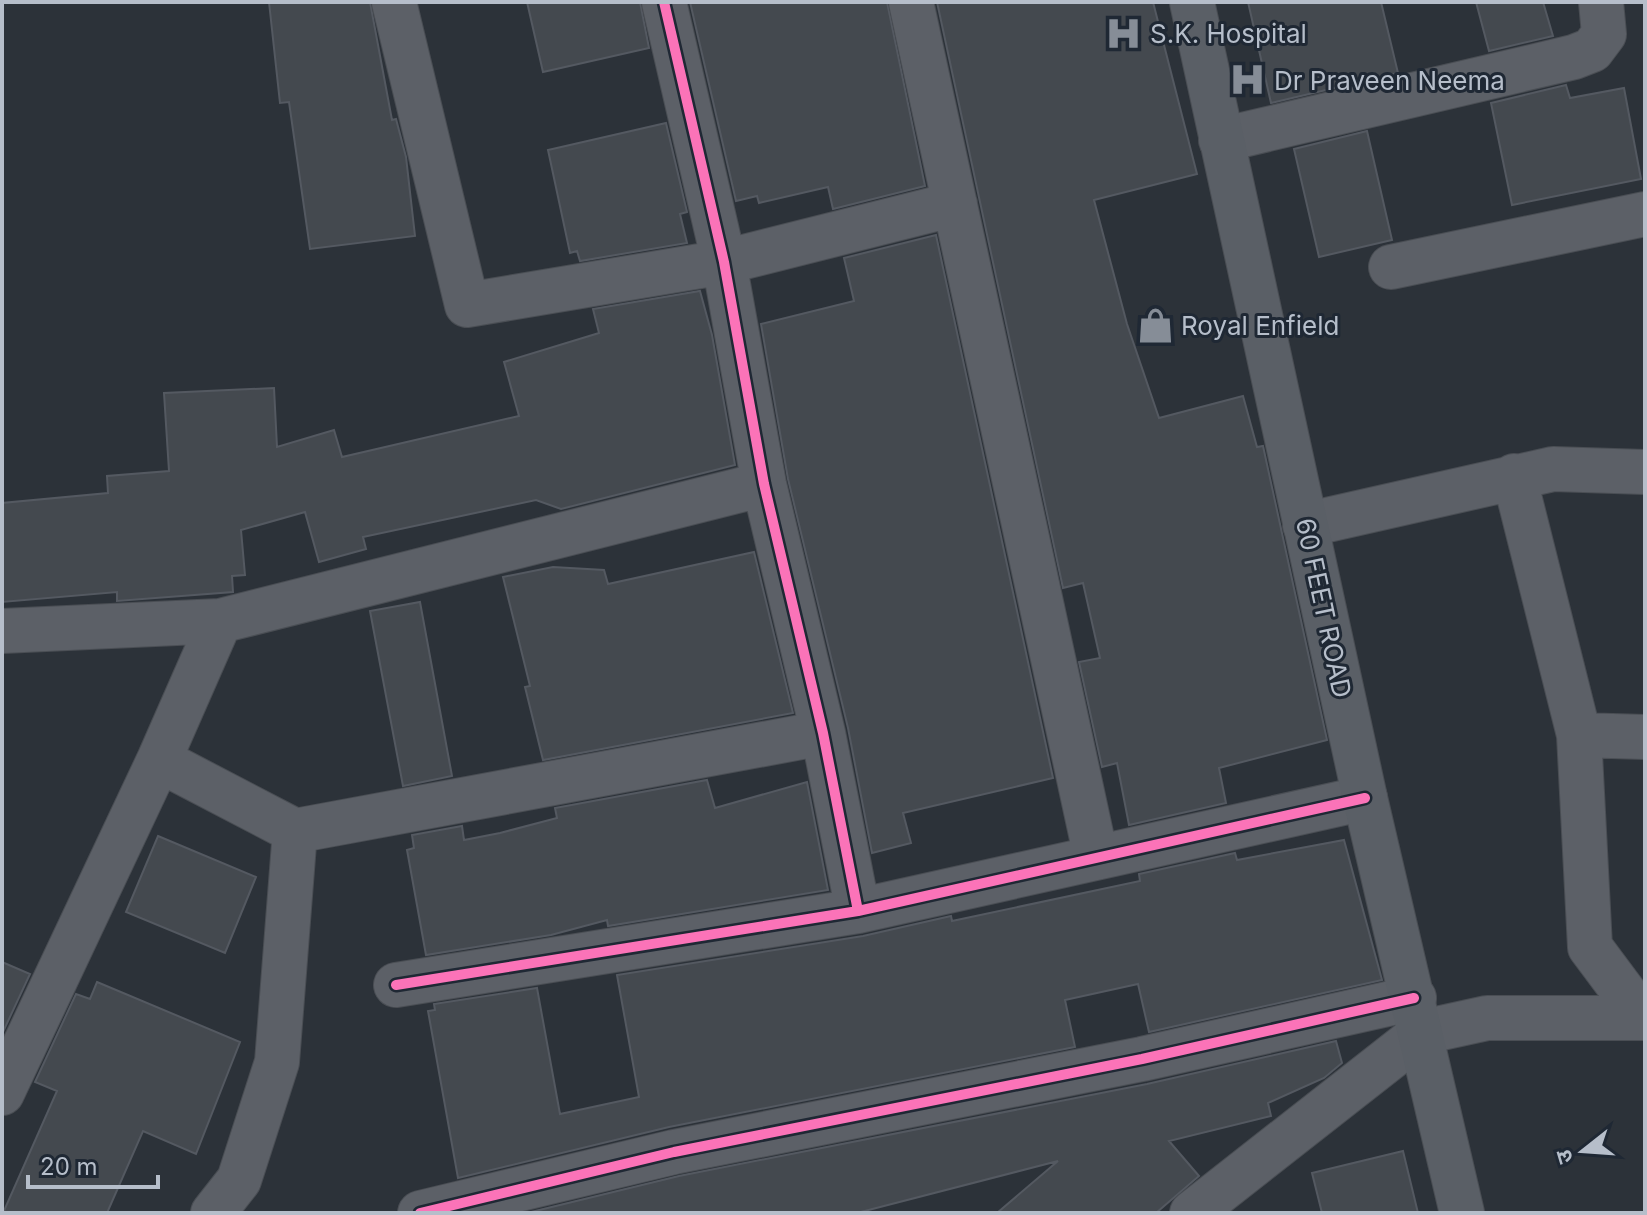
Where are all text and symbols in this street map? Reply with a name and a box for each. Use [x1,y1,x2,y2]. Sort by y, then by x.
hospital icon: S.K. Hospital [1105,14,1143,52]
place label: S.K. Hospital [1150,18,1307,49]
hospital icon: Dr Praveen Neema [1229,61,1267,99]
place label: Dr Praveen Neema [1274,65,1505,96]
shop icon: Royal Enfield [1136,306,1174,344]
place label: Royal Enfield [1181,310,1339,341]
street label: 60 FEET ROAD [1290,515,1358,701]
north arrow [1543,1111,1623,1191]
scale bar [28,1139,158,1189]
text: उ [1549,1146,1578,1167]
text: 20 m [40,1152,98,1181]

